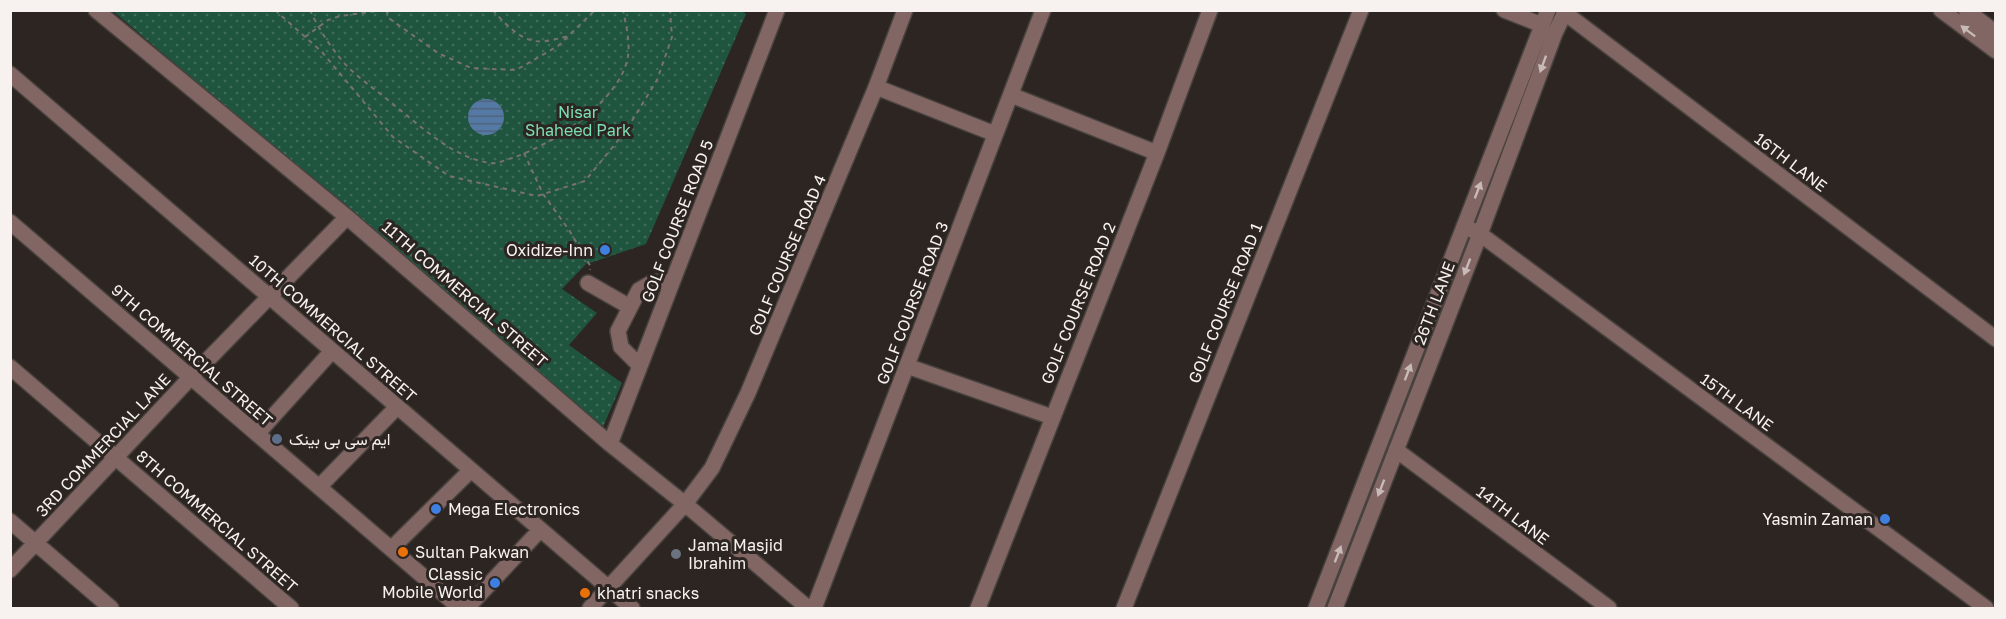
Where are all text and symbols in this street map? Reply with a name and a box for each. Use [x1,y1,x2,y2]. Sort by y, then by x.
one-way arrow [1961,25,1977,37]
one-way arrow [1538,56,1548,74]
park label: Nisar Shaheed Park [525,102,631,140]
street label: 16TH LANE [1751,128,1831,196]
street label: GOLF COURSE ROAD 5 [637,137,717,305]
street label: GOLF COURSE ROAD 4 [744,171,830,339]
one-way arrow [1474,181,1483,199]
street label: 11TH COMMERCIAL STREET [378,217,552,371]
street label: GOLF COURSE ROAD 3 [872,219,952,387]
street label: GOLF COURSE ROAD 2 [1036,219,1120,387]
street label: GOLF COURSE ROAD 1 [1184,220,1266,386]
place label: Oxidize-Inn [506,240,593,260]
marker: Oxidize-Inn [598,243,612,257]
street label: 10TH COMMERCIAL STREET [245,250,421,406]
one-way arrow [1462,258,1472,276]
street label: 26TH LANE [1409,259,1459,347]
street label: 9TH COMMERCIAL STREET [107,280,277,430]
one-way arrow [1404,363,1413,381]
street label: 3RD COMMERCIAL LANE [31,369,175,521]
street label: 15TH LANE [1697,369,1777,435]
place label: ایم سی بی بینک [289,429,390,450]
marker: ایم سی بی بینک [270,432,284,446]
street label: 8TH COMMERCIAL STREET [132,446,302,596]
one-way arrow [1376,479,1386,497]
street label: 14TH LANE [1473,481,1553,549]
place label: Mega Electronics [448,499,580,519]
marker: Mega Electronics [429,502,443,516]
place label: Yasmin Zaman [1763,509,1873,529]
marker: Yasmin Zaman [1878,512,1892,526]
place label: Jama Masjid Ibrahim [688,535,783,573]
place label: Sultan Pakwan [415,542,529,562]
marker: Sultan Pakwan [396,545,410,559]
one-way arrow [1333,545,1343,563]
marker: Jama Masjid Ibrahim [669,547,683,561]
place label: Classic Mobile World [382,564,483,602]
marker: Classic Mobile World [488,576,502,590]
place label: khatri snacks [597,583,699,603]
marker: khatri snacks [578,586,592,600]

